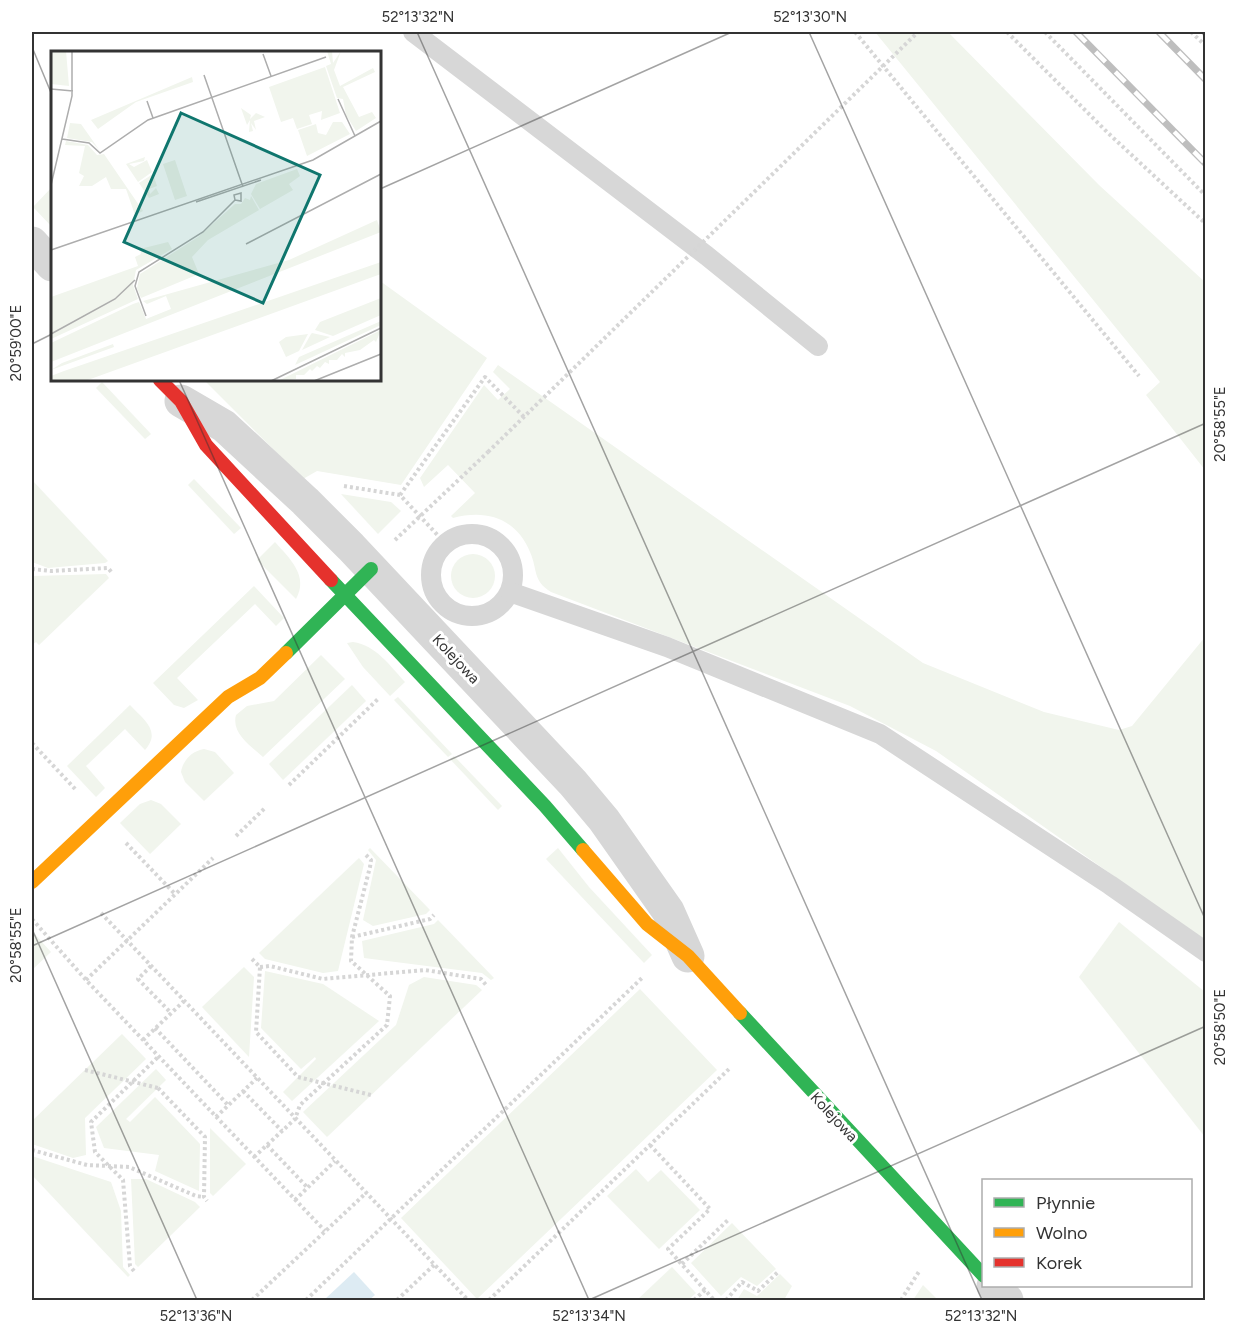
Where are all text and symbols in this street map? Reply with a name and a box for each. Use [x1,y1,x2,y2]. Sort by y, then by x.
text: 52°13'32"N [382,8,454,26]
text: 52°13'30"N [773,8,847,26]
inset map [51,51,381,381]
text: 20°59'00"E [7,305,25,381]
text: 20°58'55"E [1211,386,1229,462]
street label: Kolejowa [429,631,483,687]
text: 20°58'55"E [7,907,25,983]
text: 20°58'50"E [1211,989,1229,1065]
street label: Kolejowa [807,1089,861,1145]
legend [982,1179,1192,1287]
text: Płynnie [1036,1192,1095,1214]
text: Wolno [1036,1222,1087,1244]
text: Korek [1036,1252,1082,1274]
text: 52°13'36"N [160,1307,232,1325]
text: 52°13'34"N [552,1307,626,1325]
text: 52°13'32"N [945,1307,1017,1325]

